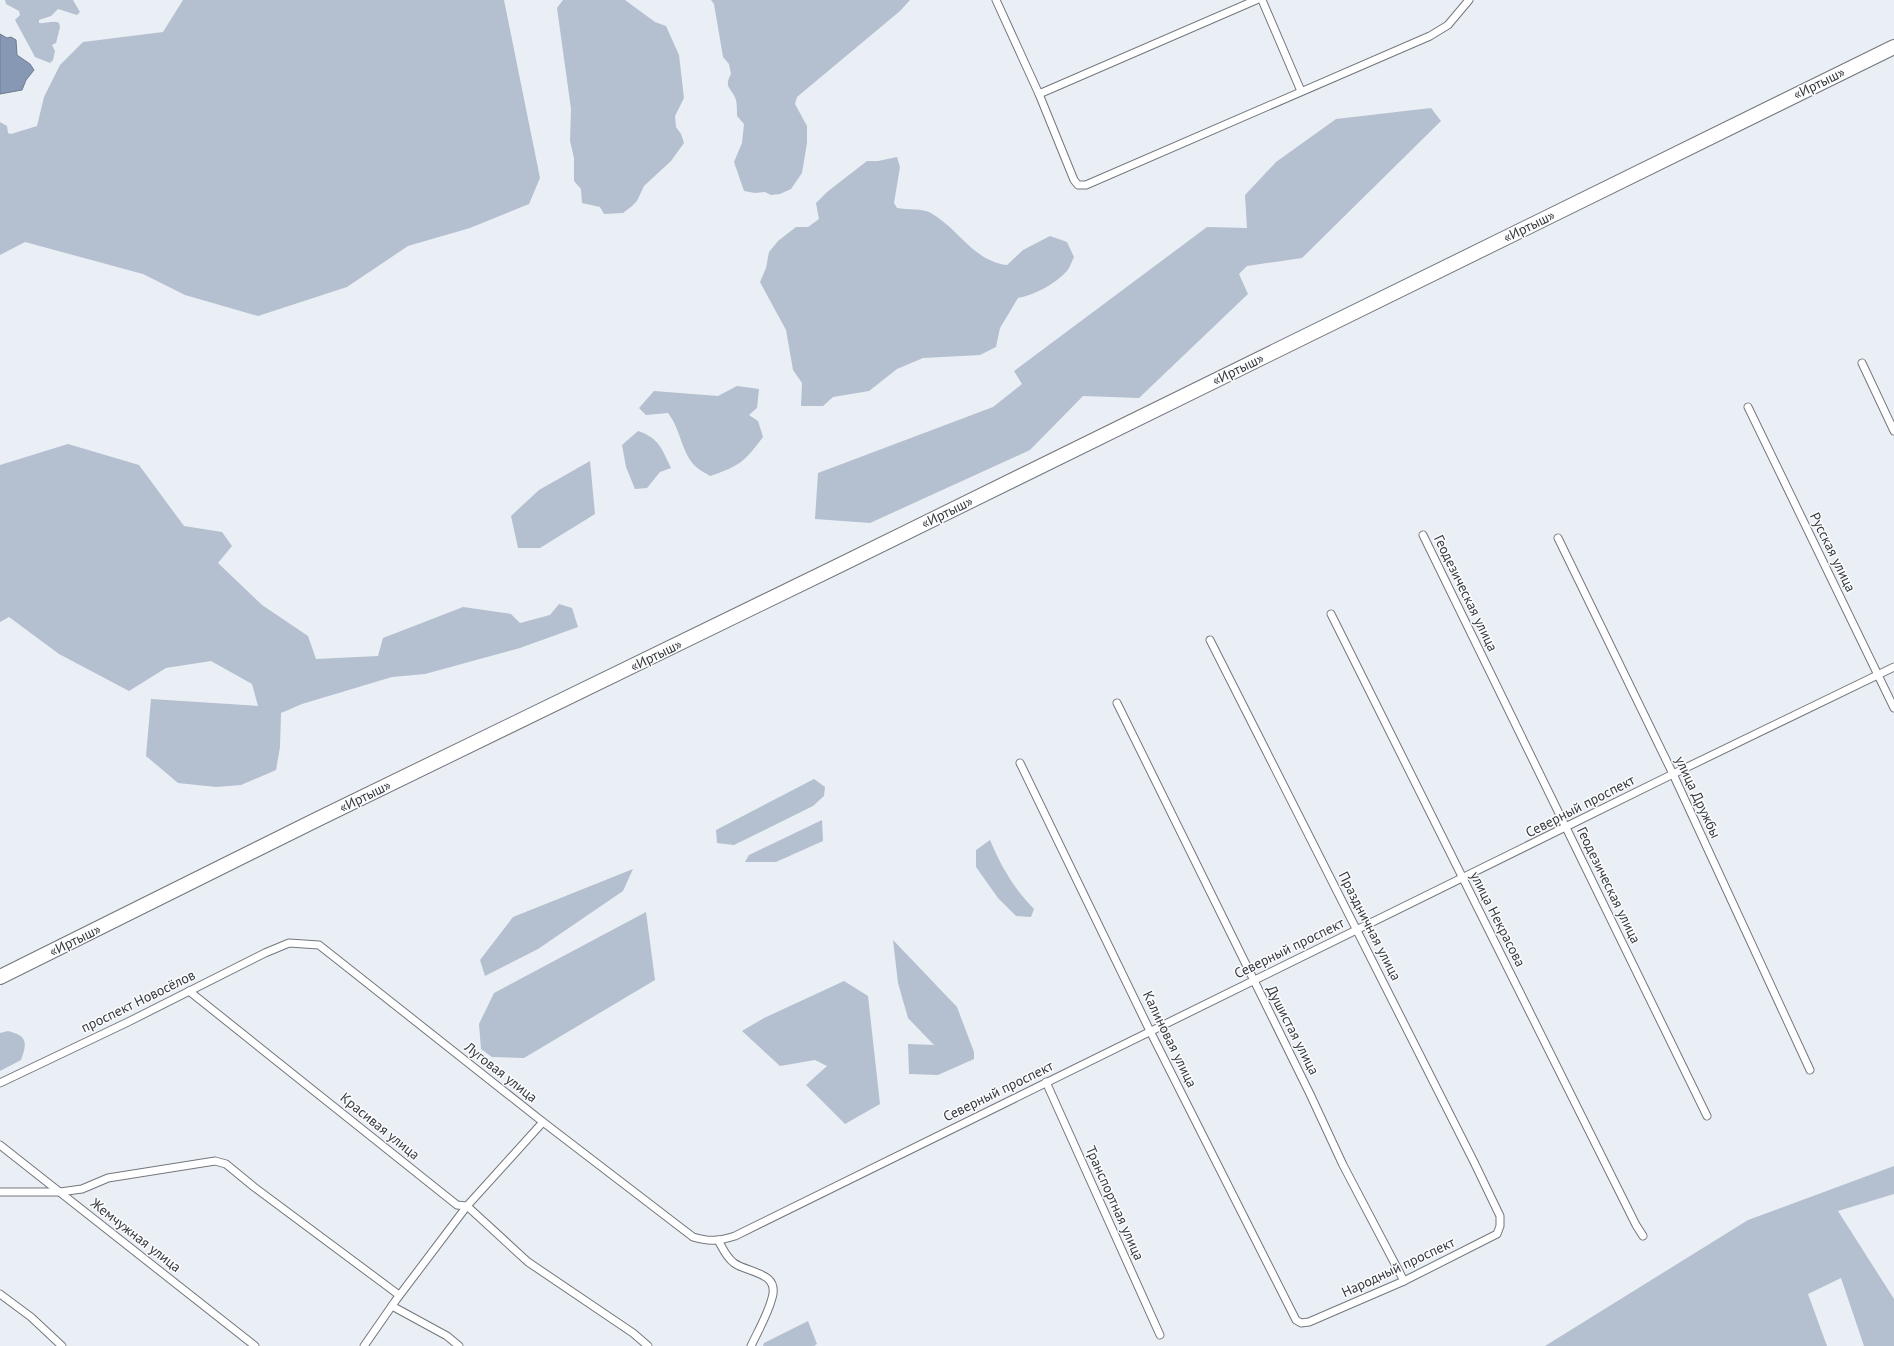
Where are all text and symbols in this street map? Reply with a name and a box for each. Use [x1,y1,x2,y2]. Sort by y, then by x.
street label: «Иртыш» [1790,63,1848,103]
street label: «Иртыш» [1500,206,1558,246]
street label: «Иртыш» [1209,349,1267,389]
street label: «Иртыш» [918,492,976,532]
street label: Русская улица [1806,509,1860,595]
street label: Геодезическая улица [1430,532,1502,654]
street label: «Иртыш» [627,635,685,675]
street label: улица Дружбы [1671,753,1725,841]
street label: Северный проспект [1522,770,1638,841]
street label: «Иртыш» [336,776,394,816]
street label: Геодезическая улица [1573,824,1645,946]
street label: Праздничная улица [1335,868,1405,984]
street label: улица Некрасова [1466,868,1530,970]
street label: Северный проспект [1231,913,1347,982]
street label: «Иртыш» [46,920,104,960]
street label: проспект Новосёлов [78,966,198,1036]
street label: Душистая улица [1263,982,1323,1078]
street label: Калиновая улица [1139,988,1201,1090]
street label: Луговая улица [460,1037,541,1106]
street label: Северный проспект [940,1056,1056,1125]
street label: Красивая улица [337,1088,423,1164]
street label: Транспортная улица [1082,1143,1148,1263]
street label: Жемчужная улица [86,1193,185,1276]
street label: Народный проспект [1339,1233,1458,1301]

